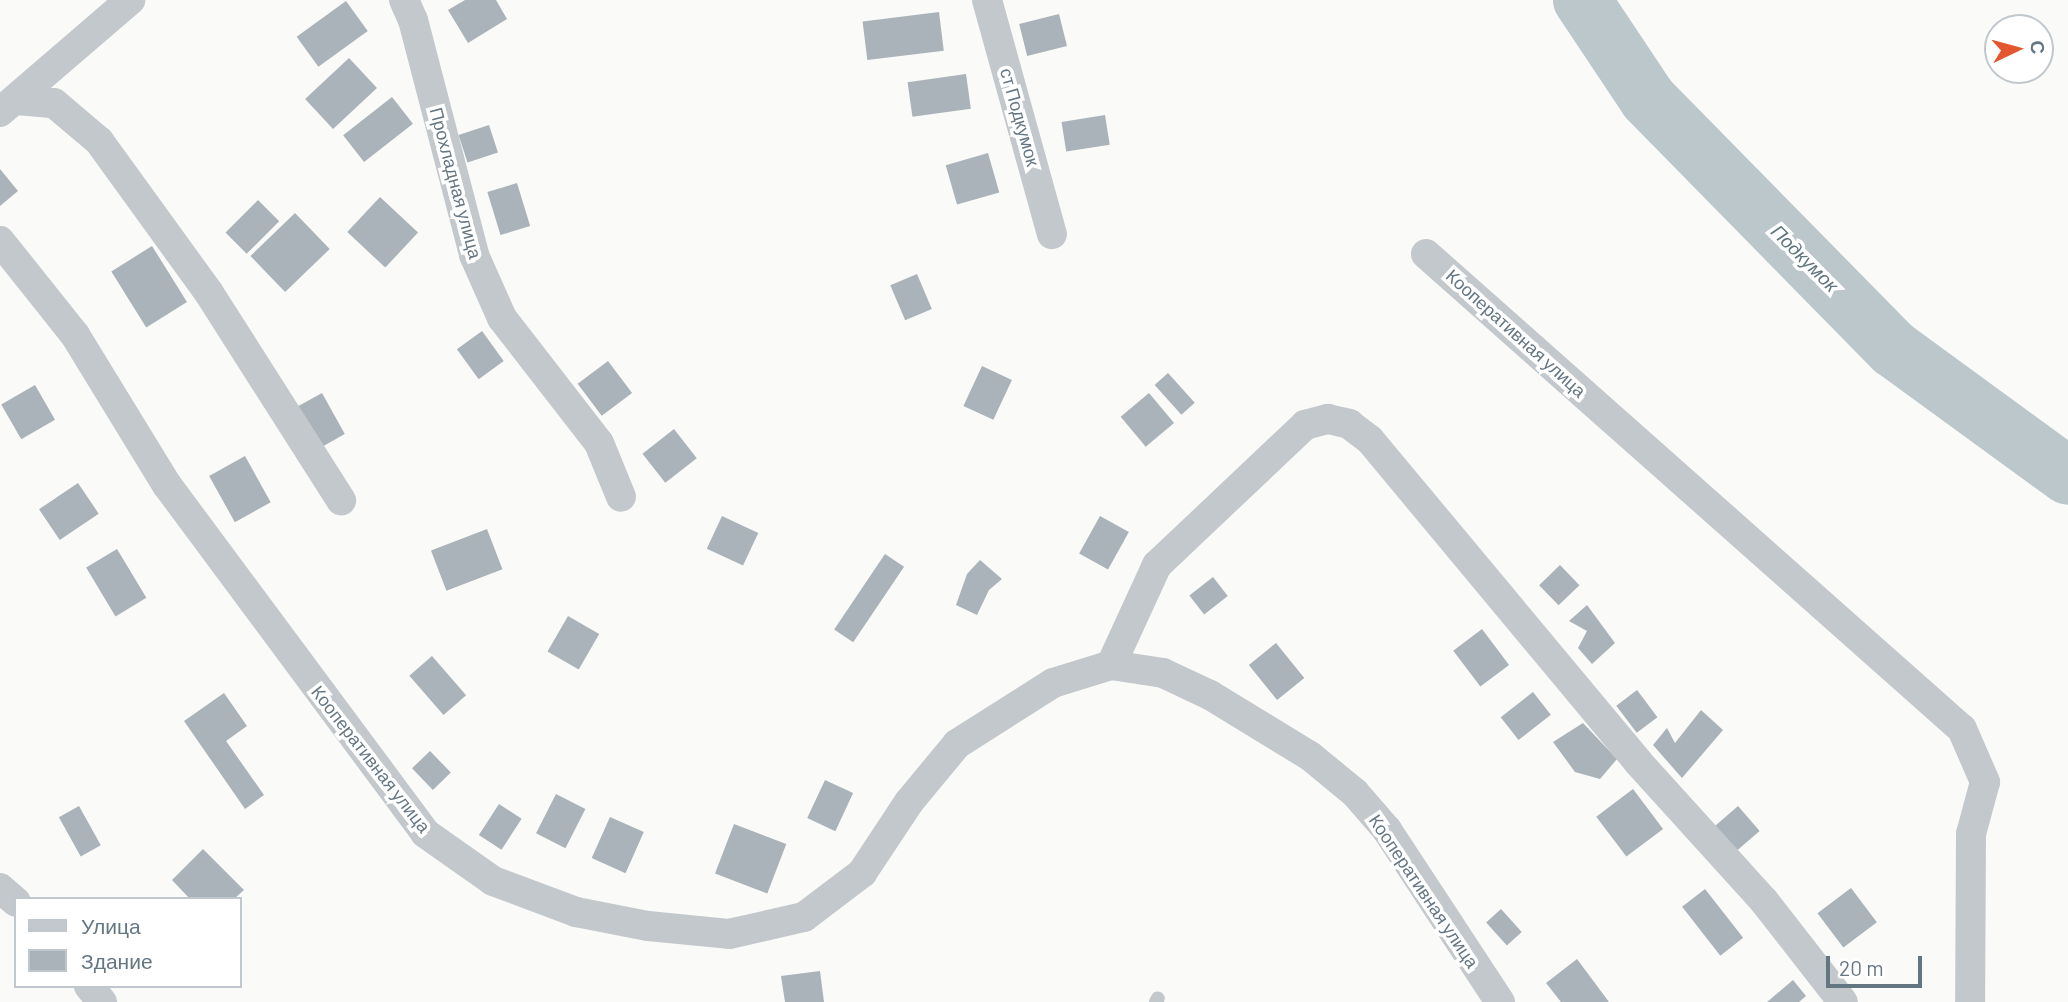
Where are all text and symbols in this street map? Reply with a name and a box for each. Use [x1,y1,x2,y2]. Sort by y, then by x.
north arrow [1984,14,2054,84]
text: С [2026,39,2050,55]
street label: ст Подкумок [996,65,1044,169]
street label: Прохладная улица [425,105,487,261]
water label: Подкумок [1767,220,1843,296]
street label: Кооперативная улица [1442,265,1590,401]
street label: Кооперативная улица [307,681,435,837]
street label: Кооперативная улица [1365,810,1483,972]
legend [14,897,242,988]
text: Улица [81,913,141,938]
scale bar [1830,942,1926,986]
text: Здание [81,948,153,973]
text: 20 m [1839,955,1884,980]

